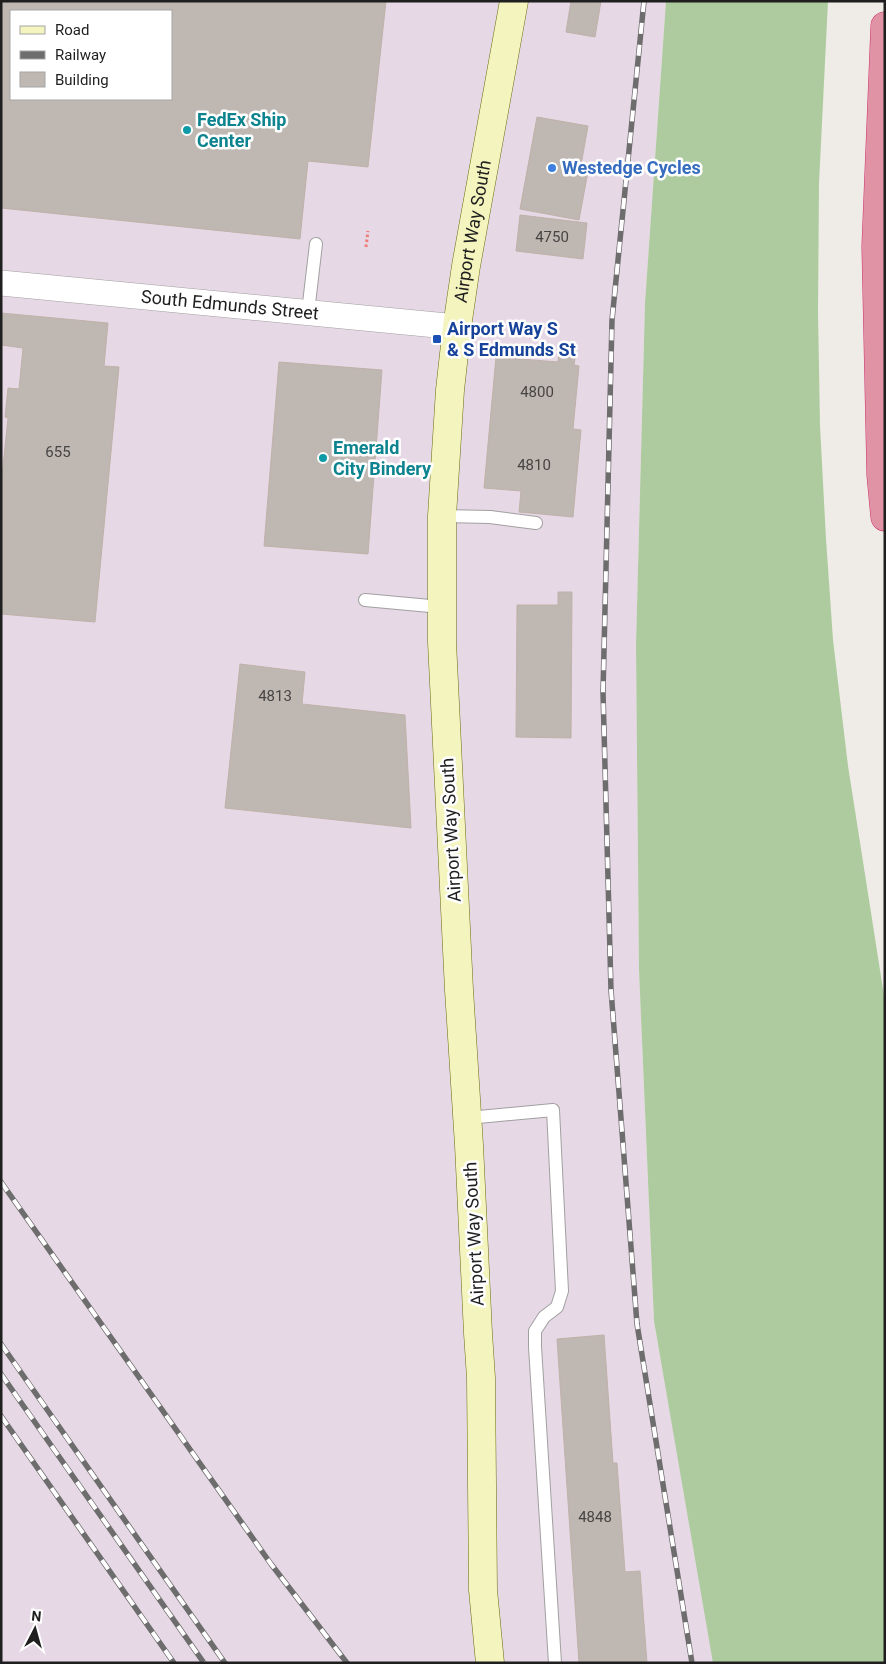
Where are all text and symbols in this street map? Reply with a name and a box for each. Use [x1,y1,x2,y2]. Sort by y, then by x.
legend [10,10,172,100]
text: Road [55,21,89,39]
text: Railway [55,46,106,64]
text: Building [55,71,109,89]
place label: FedEx Ship Center [197,109,286,151]
marker: FedEx Ship Center [181,124,193,136]
place label: Westedge Cycles [562,157,701,178]
street label: Airport Way South [450,158,495,304]
marker: Westedge Cycles [546,162,558,174]
house number: 4750 [535,228,569,246]
street label: South Edmunds Street [140,286,320,324]
place label: Airport Way S & S Edmunds St [447,318,576,360]
marker: Airport Way S & S Edmunds St [431,333,443,345]
house number: 4800 [520,383,554,401]
place label: Emerald City Bindery [333,437,432,479]
house number: 655 [45,443,71,461]
marker: Emerald City Bindery [317,452,329,464]
house number: 4810 [517,456,551,474]
house number: 4813 [258,687,292,705]
street label: Airport Way South [436,757,465,903]
street label: Airport Way South [459,1161,488,1307]
house number: 4848 [578,1508,612,1526]
north arrow [10,1604,60,1654]
text: N [31,1608,42,1625]

